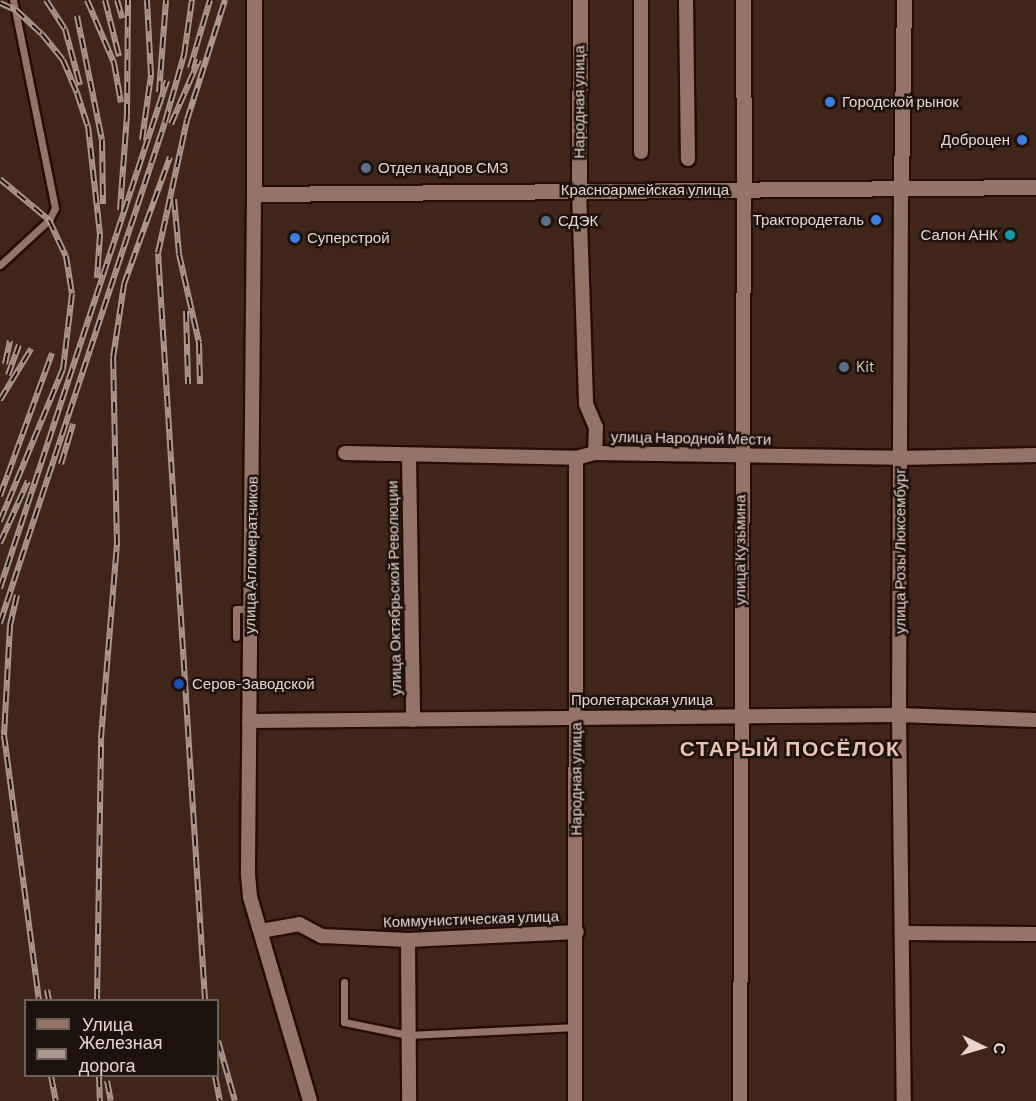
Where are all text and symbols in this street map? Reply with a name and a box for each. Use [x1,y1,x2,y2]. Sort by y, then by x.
street label: Народная улица [570,45,588,159]
place label: Городской рынок [842,93,959,111]
marker: Городской рынок [823,95,837,109]
place label: Доброцен [941,131,1010,149]
marker: Доброцен [1015,133,1029,147]
place label: Отдел кадров СМЗ [378,159,508,177]
marker: Отдел кадров СМЗ [359,161,373,175]
street label: Красноармейская улица [561,181,729,199]
place label: Трактородеталь [753,211,864,229]
place label: СДЭК [558,212,598,230]
marker: Трактородеталь [869,213,883,227]
marker: СДЭК [539,214,553,228]
place label: Салон АНК [921,226,998,244]
marker: Салон АНК [1003,228,1017,242]
place label: Суперстрой [307,229,390,247]
marker: Суперстрой [288,231,302,245]
place label: Kit [856,358,874,376]
marker: Kit [837,360,851,374]
street label: улица Народной Мести [611,428,771,448]
street label: улица Розы Люксембург [891,468,909,634]
street label: улица Агломератчиков [241,476,261,634]
street label: улица Октябрьской Революции [383,480,405,696]
street label: улица Кузьмина [731,495,749,605]
marker: Серов-Заводской [170,675,188,693]
place label: Серов-Заводской [192,675,315,693]
street label: Пролетарская улица [571,691,713,709]
street label: Народная улица [567,722,585,836]
district label: СТАРЫЙ ПОСЁЛОК [680,735,900,761]
street label: Коммунистическая улица [383,907,559,931]
legend [24,999,219,1077]
text: Улица [82,1013,133,1035]
north arrow [952,1017,1012,1077]
text: Железная дорога [79,1031,163,1076]
text: С [990,1042,1010,1055]

